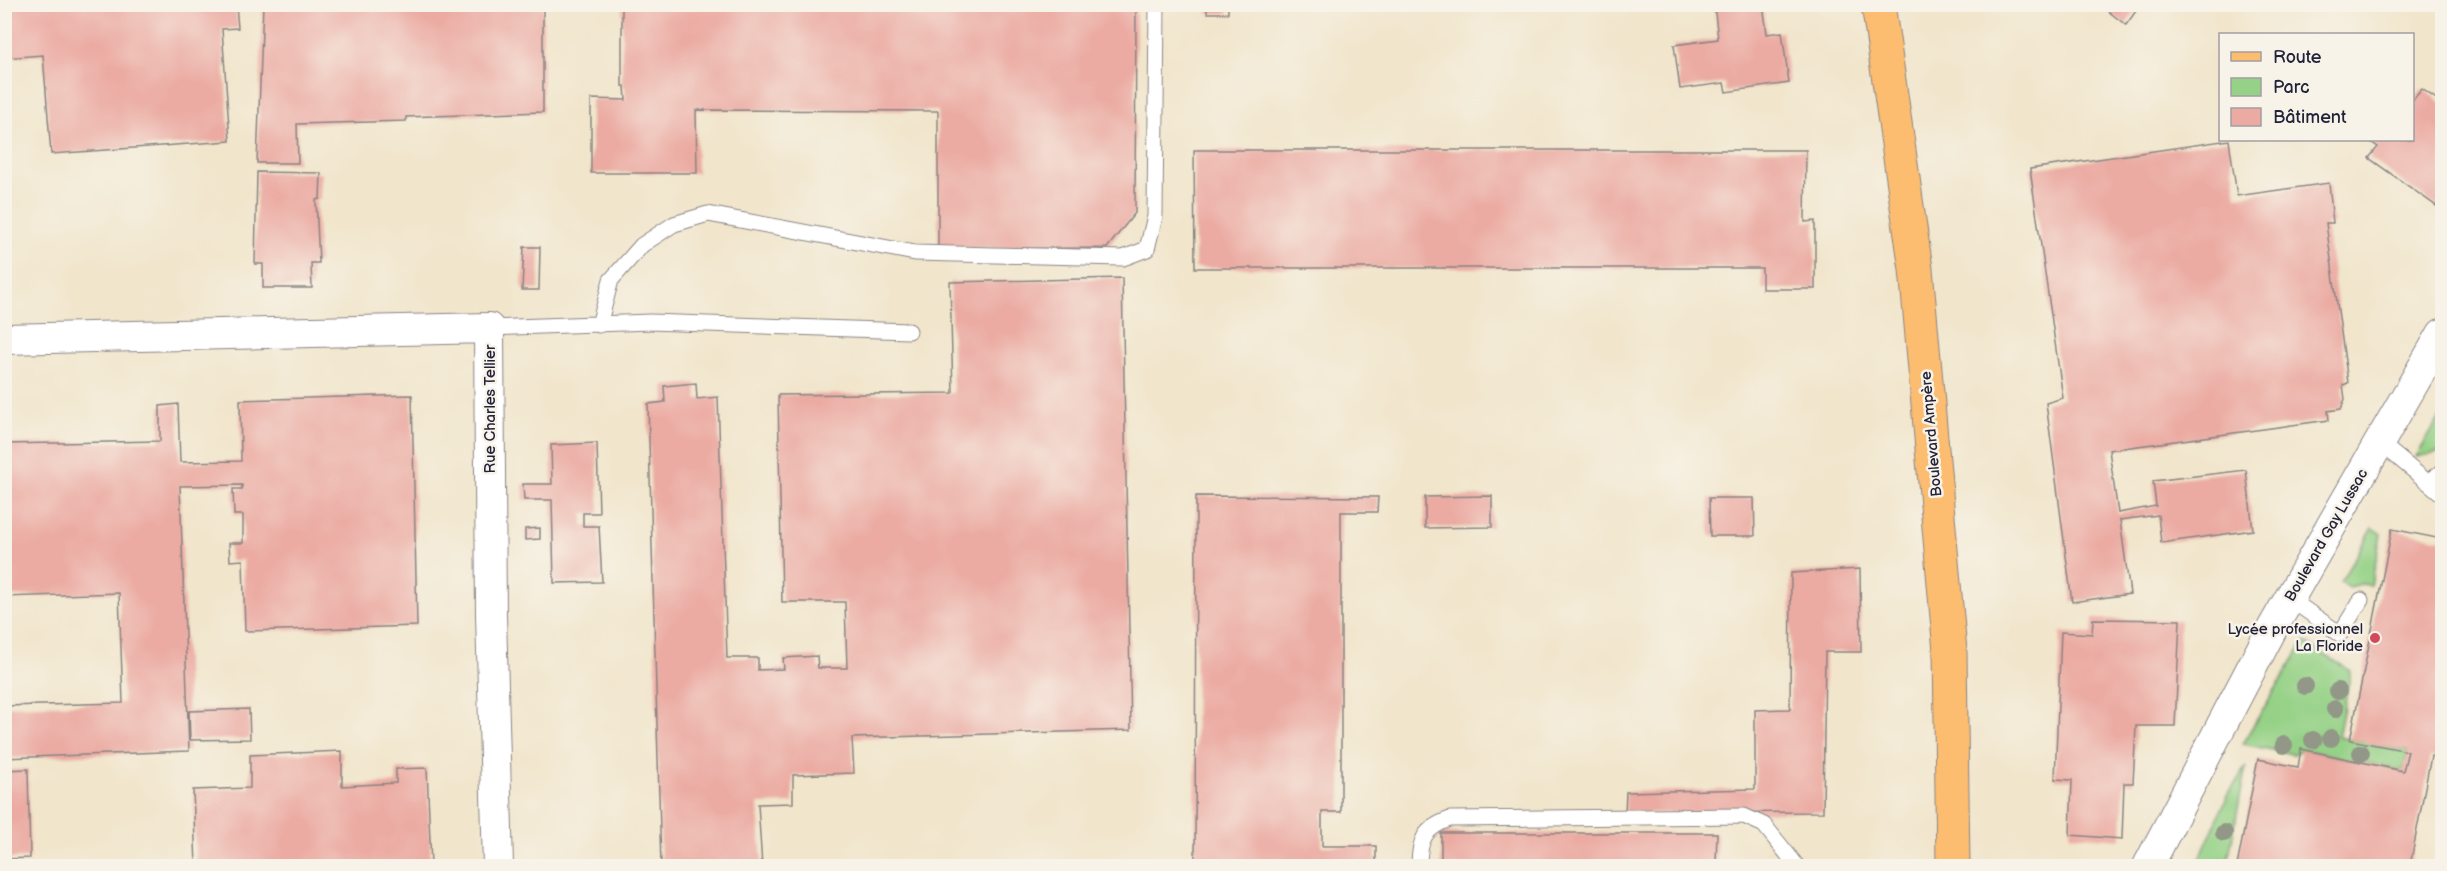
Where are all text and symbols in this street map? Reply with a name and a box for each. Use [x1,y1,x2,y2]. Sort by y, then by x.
legend [2219,33,2414,141]
text: Route [2273,47,2322,68]
text: Parc [2273,77,2310,98]
text: Bâtiment [2273,107,2347,128]
street label: Rue Charles Tellier [481,344,500,473]
street label: Boulevard Ampère [1917,370,1946,497]
street label: Boulevard Gay Lussac [2281,465,2372,605]
place label: Lycée professionnel La Floride [2227,620,2363,656]
marker: Lycée professionnel La Floride [2368,631,2382,645]

